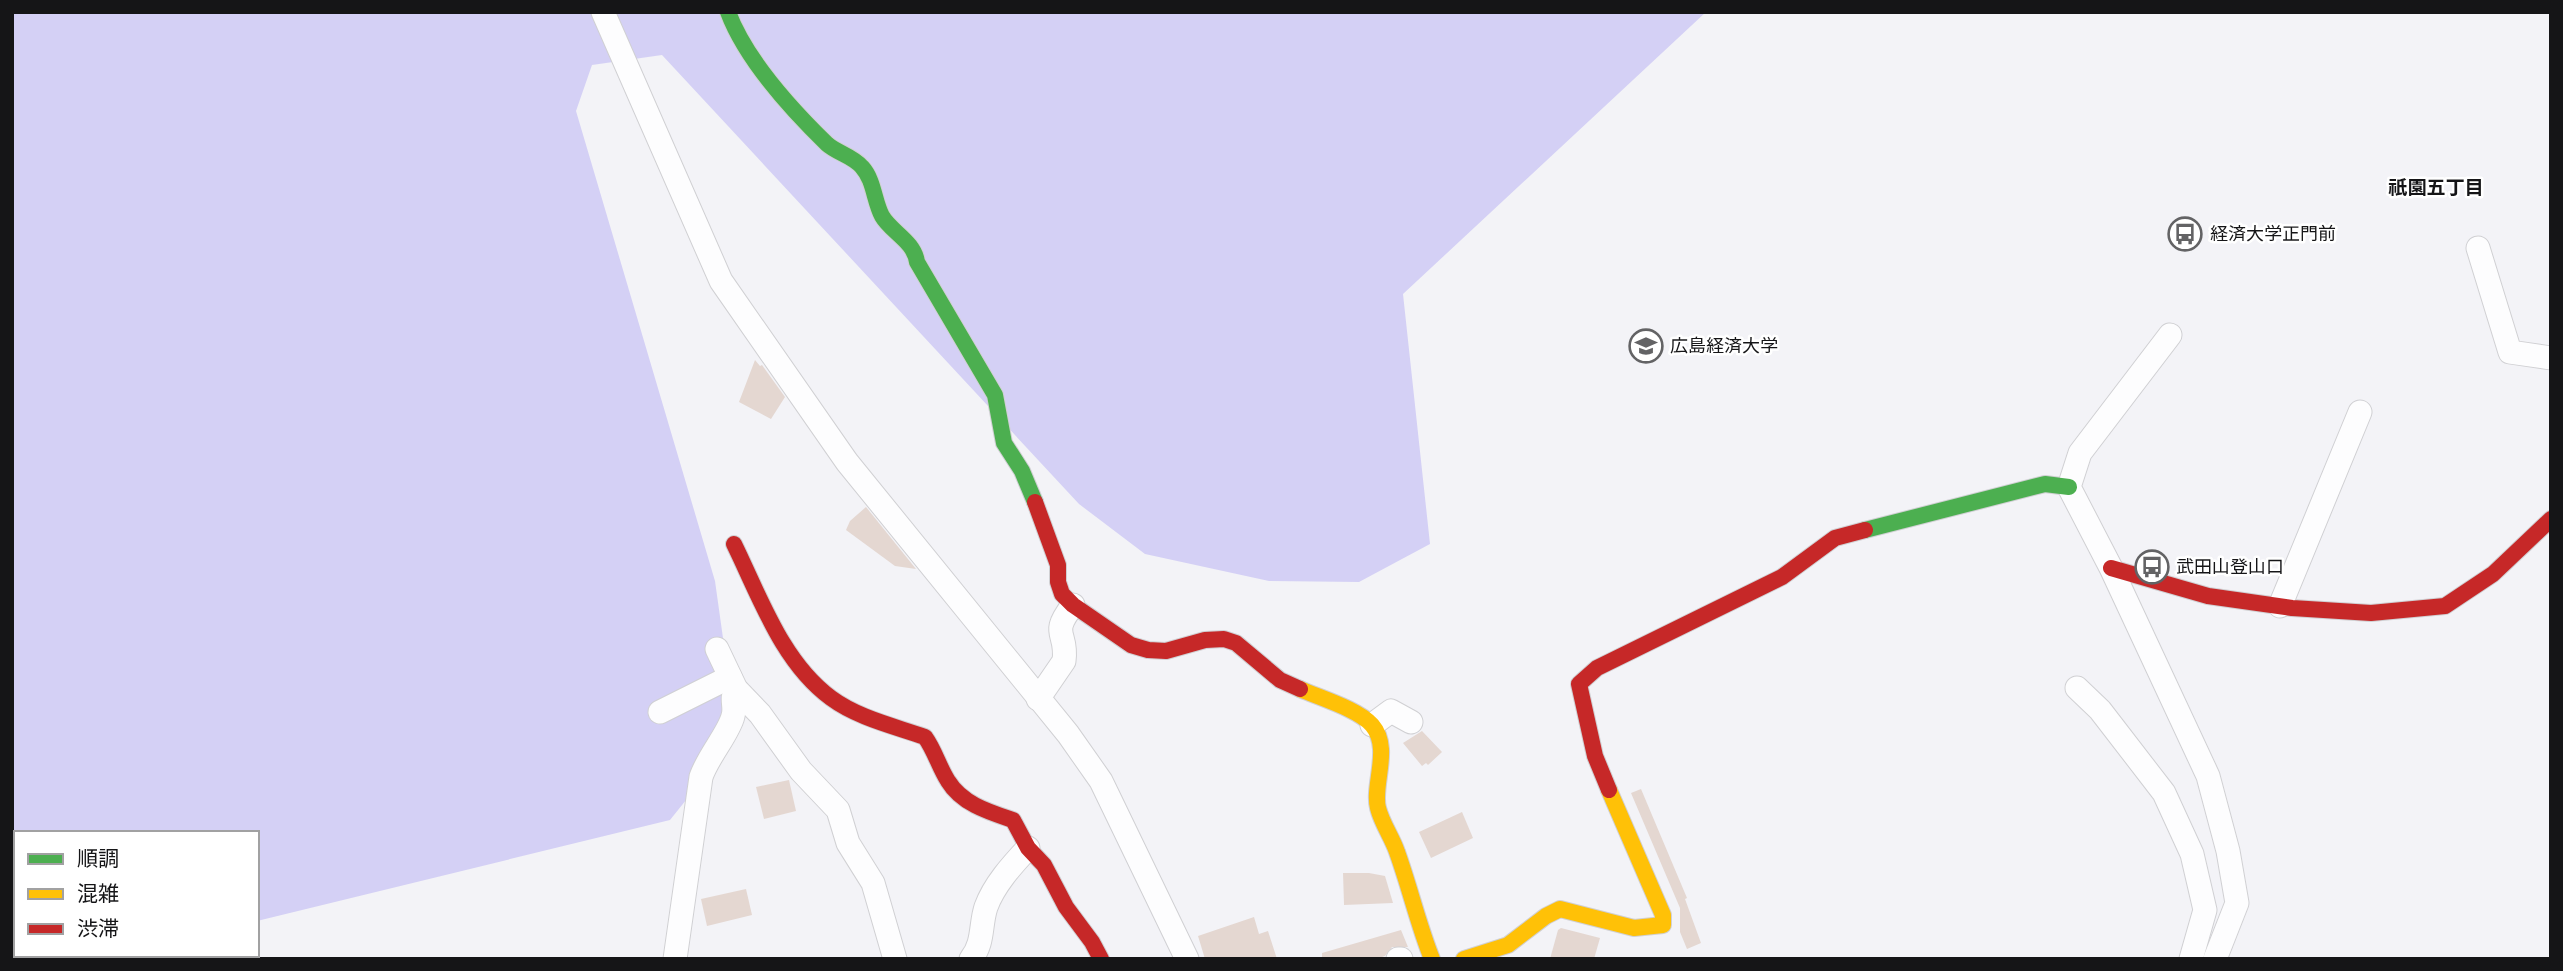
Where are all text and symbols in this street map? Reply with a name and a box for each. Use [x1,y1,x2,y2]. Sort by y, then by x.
district label: 祇園五丁目 [2388,176,2484,199]
bus stop icon: 経済大学正門前 [2166,215,2204,253]
place label: 経済大学正門前 [2210,223,2336,245]
school or university icon: 広島経済大学 [1627,327,1665,365]
place label: 広島経済大学 [1670,335,1778,357]
bus stop icon: 武田山登山口 [2133,548,2171,586]
place label: 武田山登山口 [2176,556,2284,578]
legend [14,831,259,957]
text: 順調 [77,846,119,871]
text: 混雑 [77,881,119,906]
text: 渋滞 [77,916,119,941]

